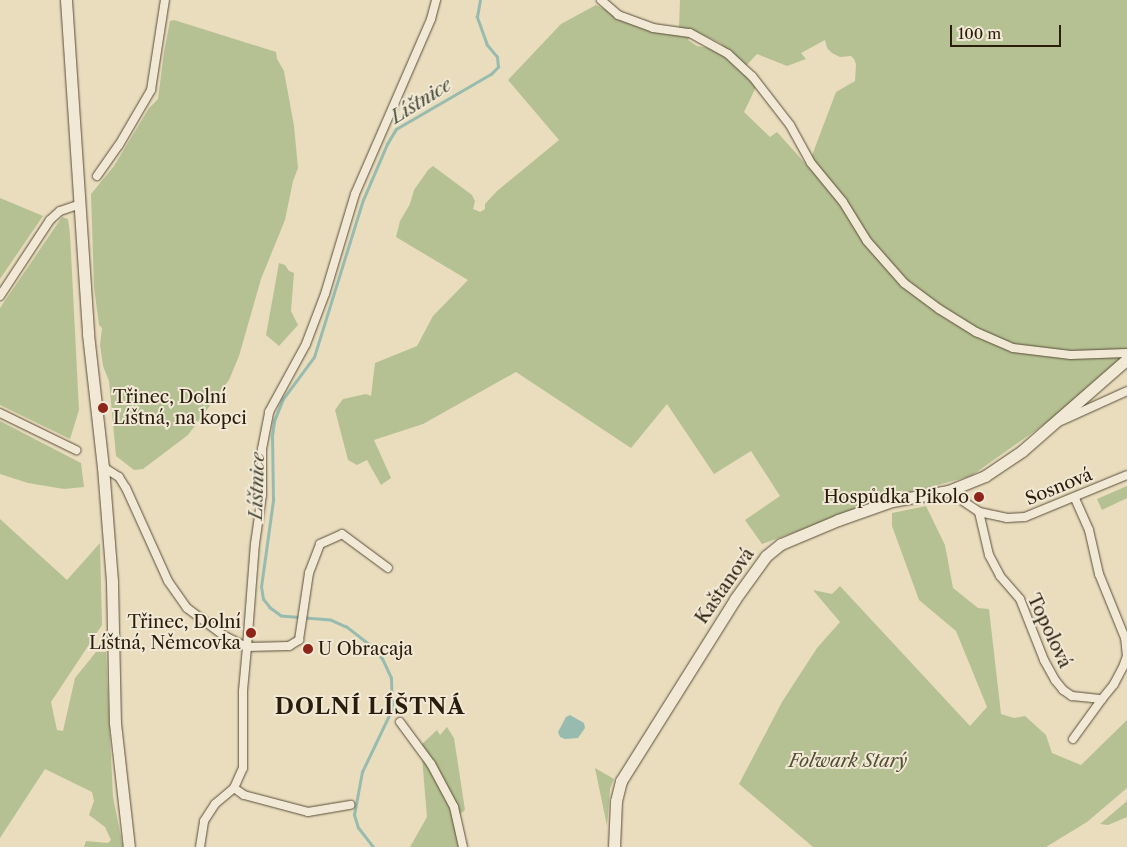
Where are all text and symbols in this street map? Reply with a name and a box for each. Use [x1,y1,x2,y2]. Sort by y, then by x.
scale bar [952,15,1063,47]
text: 100 m [958,24,1001,43]
water label: Líštnice [386,73,456,129]
place label: Třinec, Dolní Líštná, na kopci [113,387,247,429]
marker: Třinec, Dolní Líštná, na kopci [97,402,109,414]
water label: Líštnice [244,452,270,520]
street label: Sosnová [1022,464,1096,510]
place label: Hospůdka Pikolo [823,486,969,508]
marker: Hospůdka Pikolo [973,491,985,503]
street label: Kaštanová [691,544,759,628]
street label: Topolová [1022,590,1076,672]
place label: Třinec, Dolní Líštná, Němcovka [89,612,241,654]
marker: Třinec, Dolní Líštná, Němcovka [245,627,257,639]
place label: U Obracaja [318,638,413,660]
marker: U Obracaja [302,643,314,655]
district label: DOLNÍ LÍŠTNÁ [273,694,467,720]
park label: Folwark Starý [789,750,907,772]

